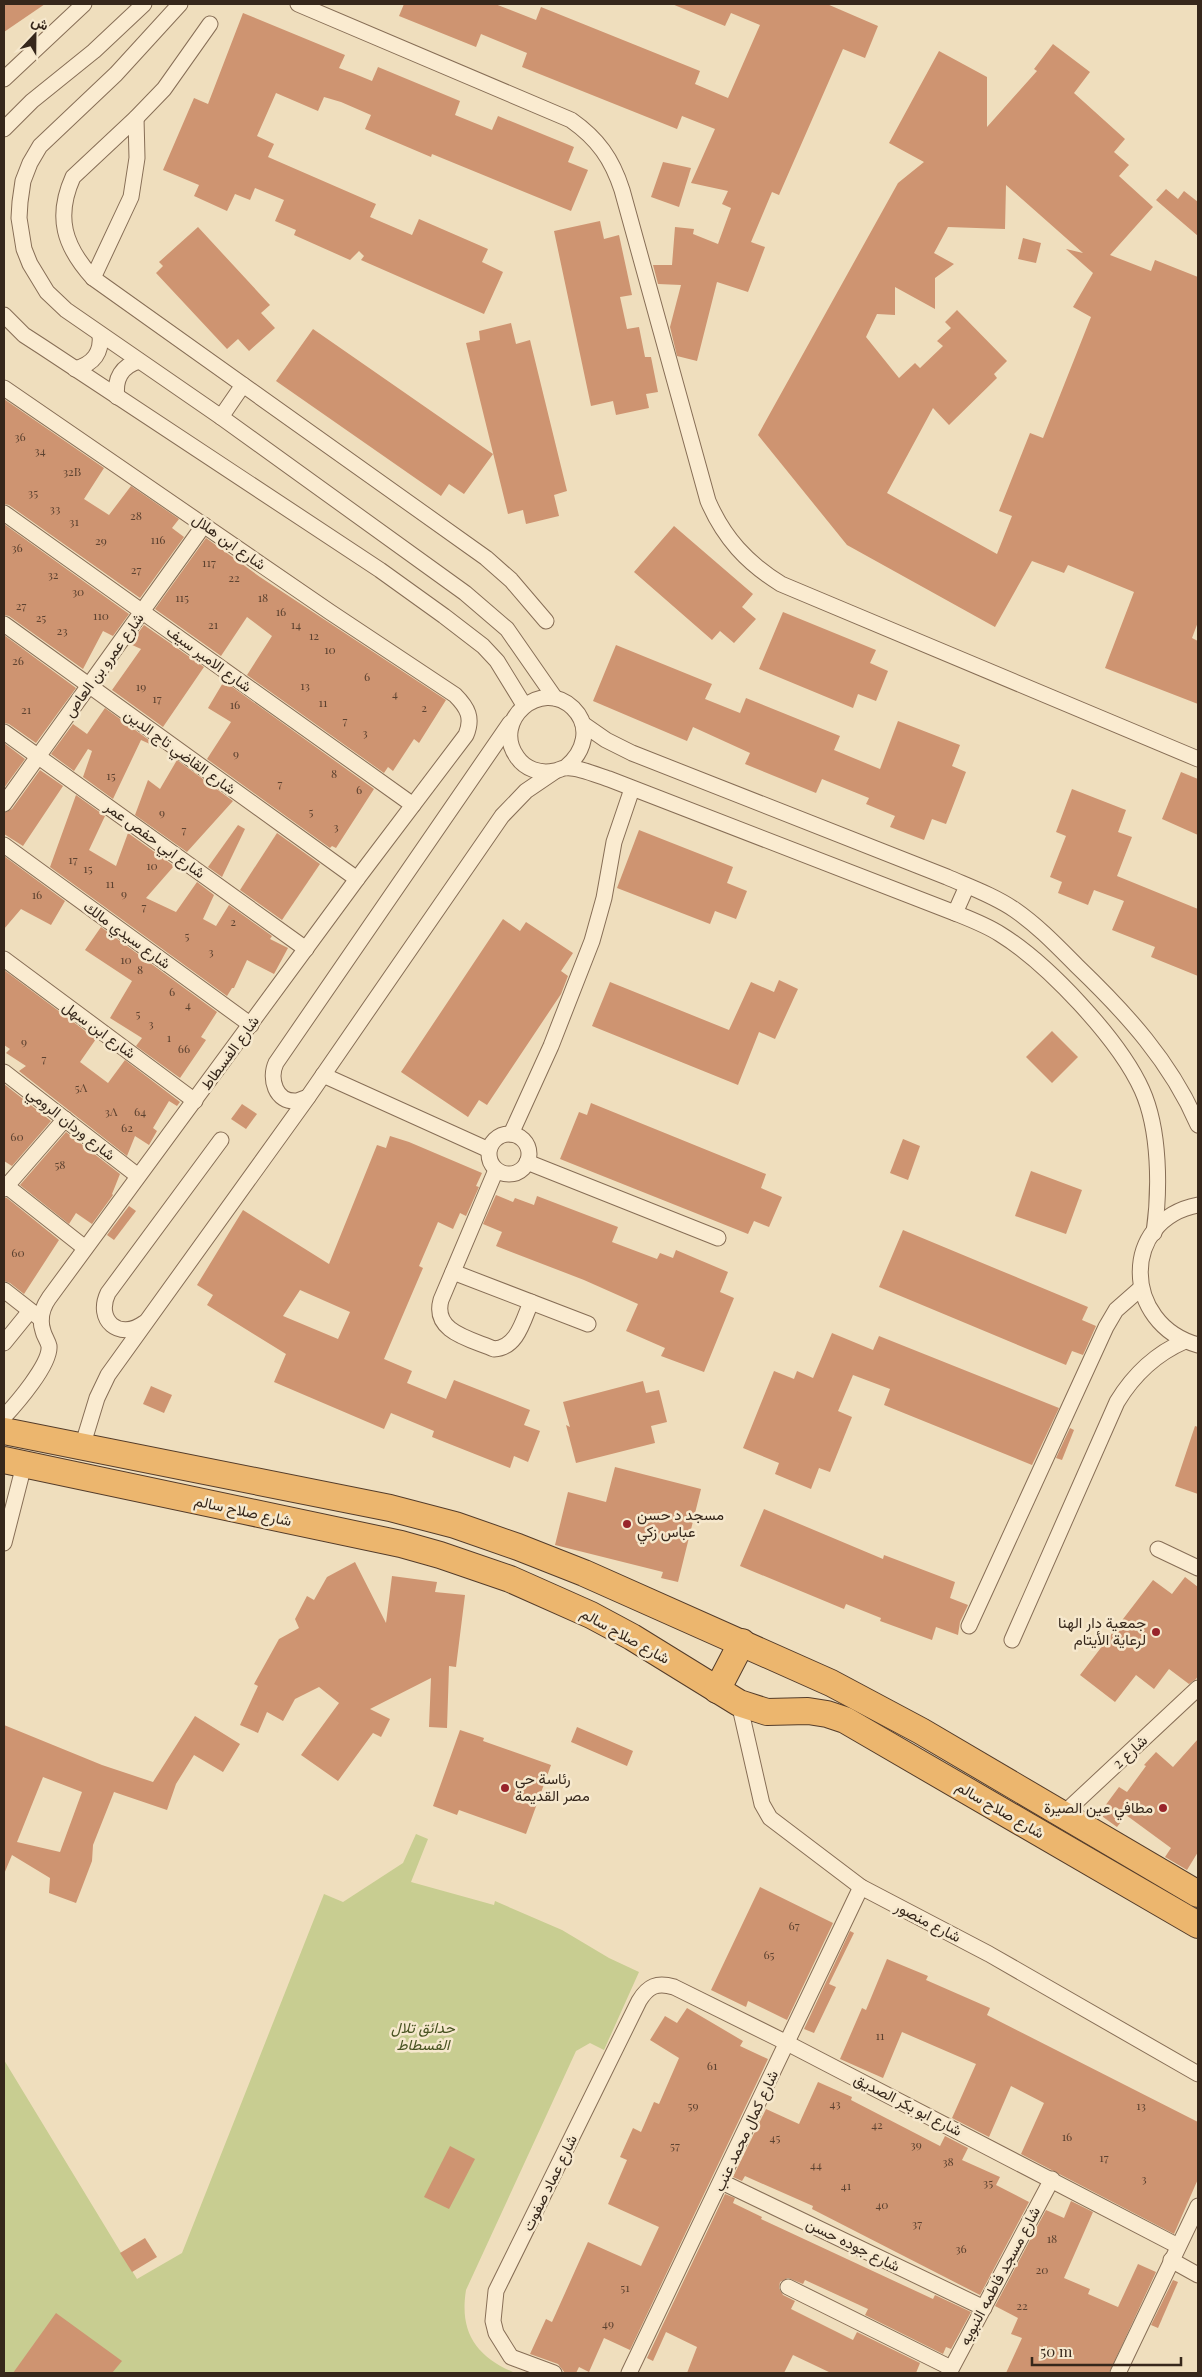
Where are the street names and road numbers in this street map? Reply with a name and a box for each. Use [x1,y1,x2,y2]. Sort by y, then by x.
street label: شارع ابن هلال [188,508,270,576]
street label: شارع عمرو بن العاص [59,608,150,722]
street label: شارع الامير سيف [162,621,256,698]
street label: شارع القاضي تاج الدين [118,704,241,802]
street label: شارع ابي حفص عمر [98,795,210,886]
street label: شارع سيدي مالك [78,896,175,976]
street label: شارع ابن سهل [58,996,140,1064]
street label: شارع الفسطاط [196,1011,265,1095]
street label: شارع وردان الرومي [21,1082,120,1167]
street label: شارع صلاح سالم [192,1490,294,1532]
street label: شارع صلاح سالم [576,1602,674,1670]
street label: شارع 2 [1107,1730,1153,1774]
street label: شارع صلاح سالم [952,1776,1048,1844]
street label: شارع منصور [890,1895,965,1948]
street label: شارع كمال محمد عنب [708,2066,784,2195]
street label: شارع ابو بكر الصديق [850,2068,966,2142]
street label: شارع عماد صفوت [517,2131,583,2235]
street label: شارع مسجد فاطمه النبويه [954,2203,1046,2349]
street label: شارع جوده حسن [802,2213,904,2277]

